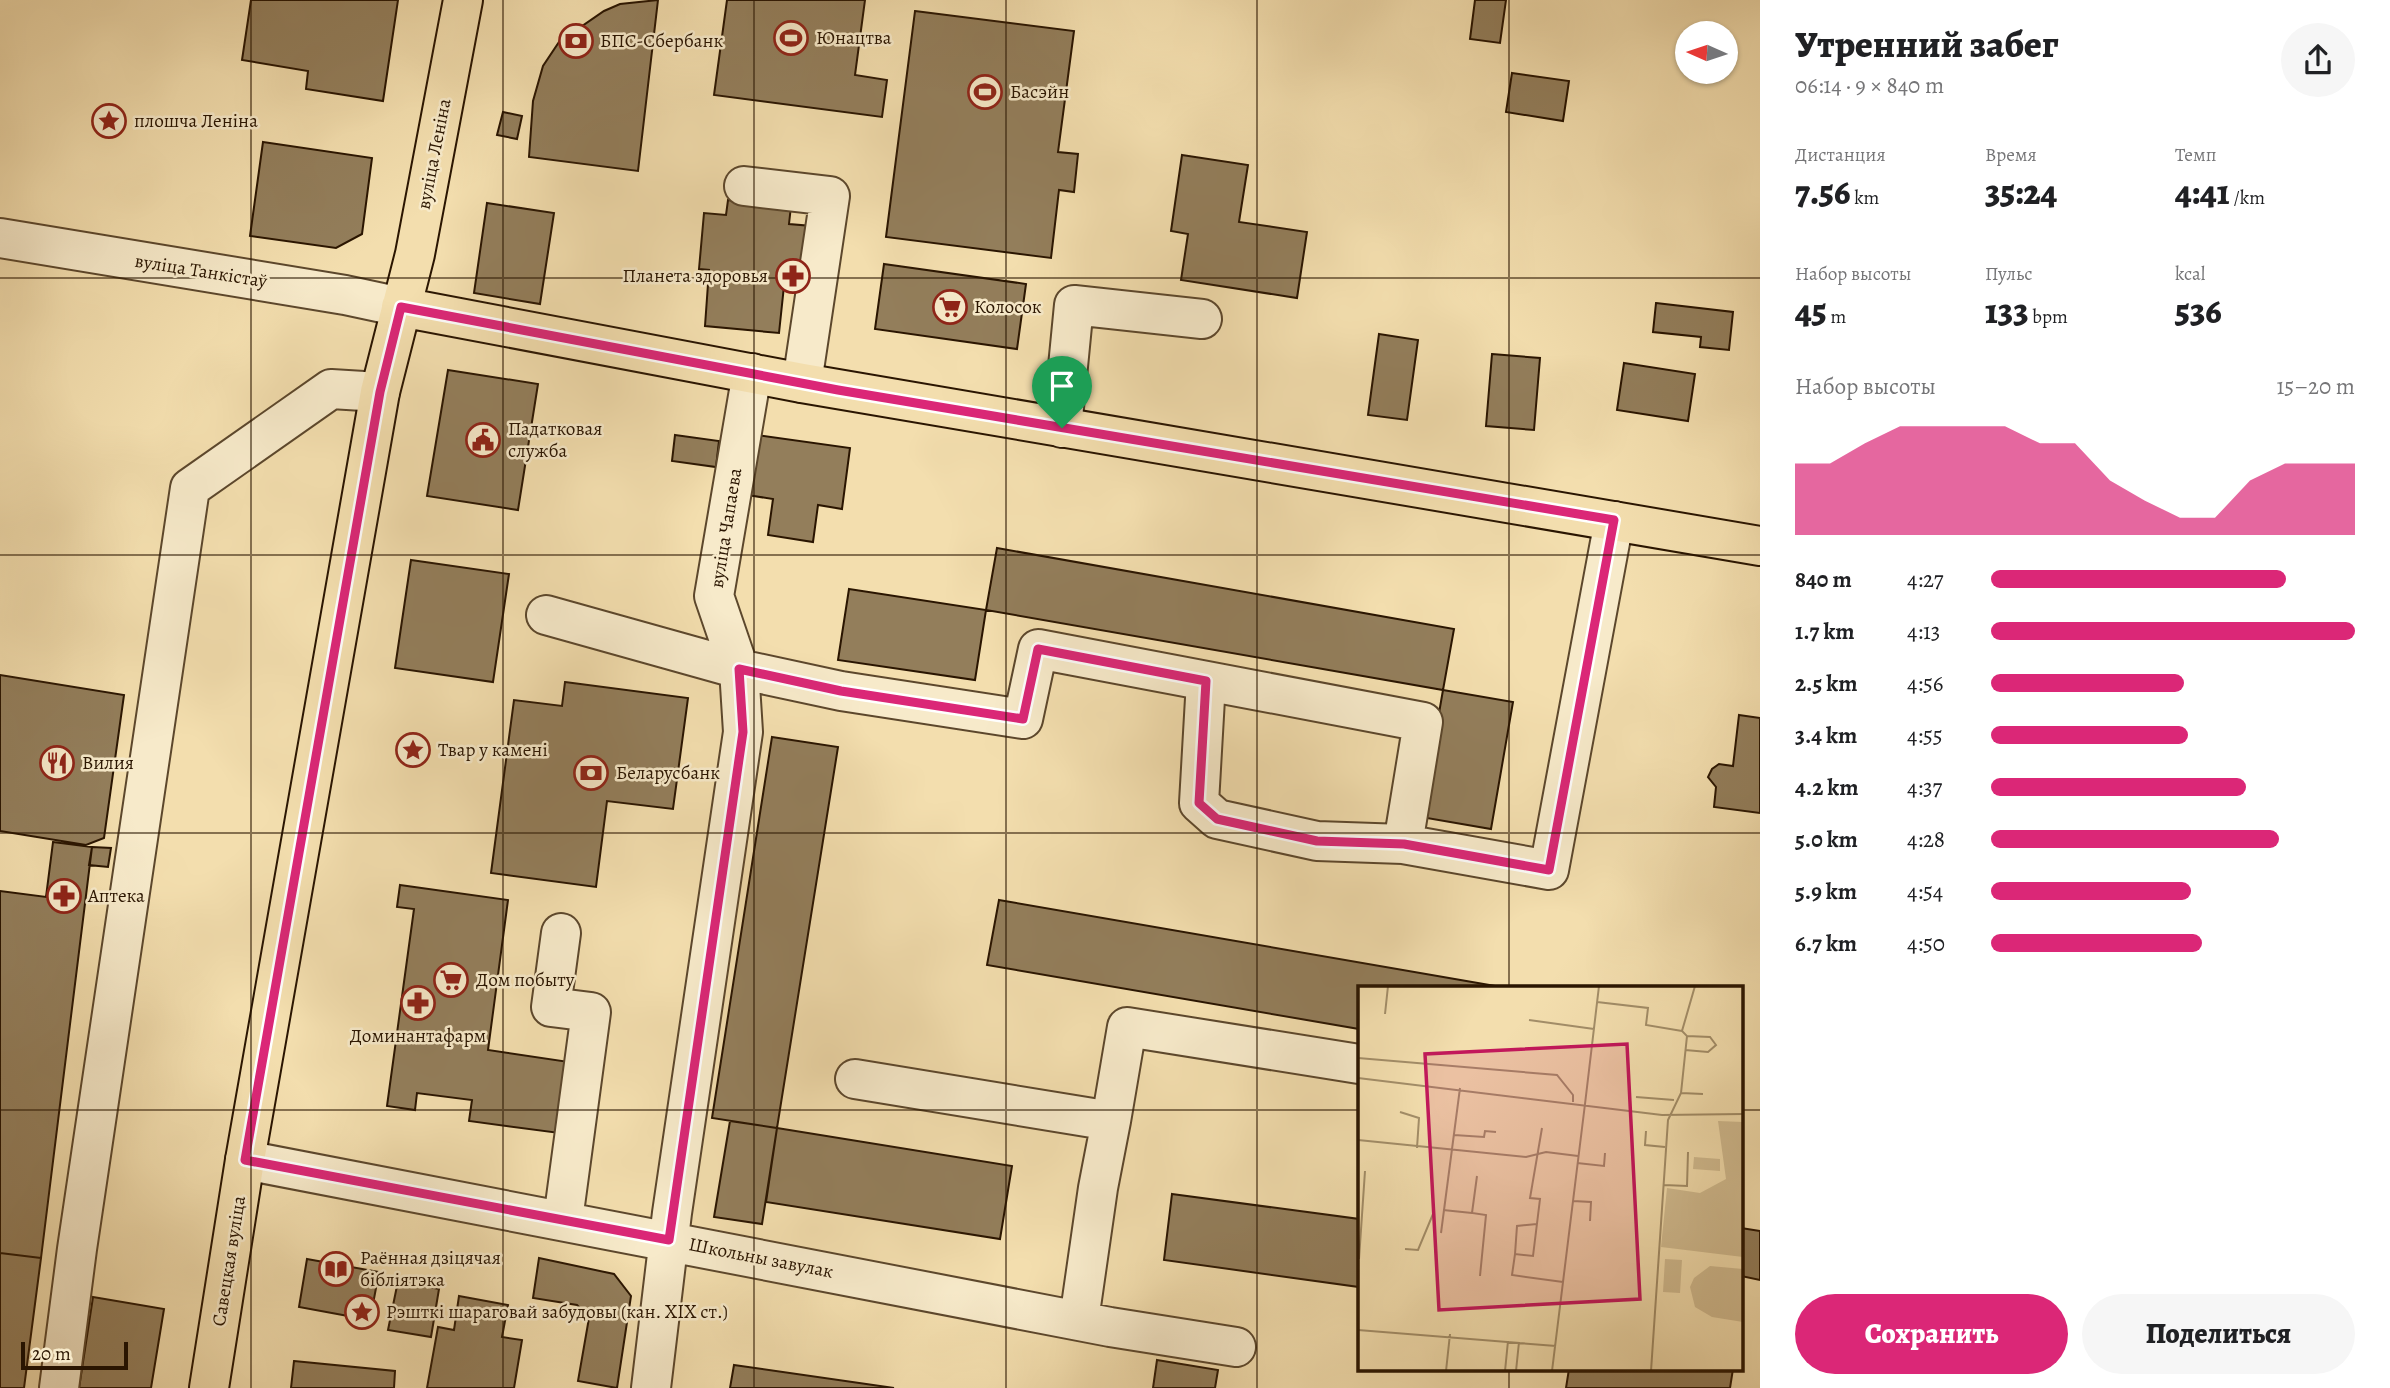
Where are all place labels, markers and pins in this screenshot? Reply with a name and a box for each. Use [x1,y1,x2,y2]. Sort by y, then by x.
sports icon: Юнацтва [772,19,810,57]
bank icon: БПС-Сбербанк [557,22,595,60]
place label: Юнацтва [816,25,892,51]
place label: БПС-Сбербанк [600,28,723,54]
sports icon: Басэйн [966,73,1004,111]
place label: Басэйн [1010,79,1069,105]
place icon: плошча Леніна [90,102,128,140]
place label: плошча Леніна [134,108,258,134]
pharmacy icon: Планета здоровья [774,257,812,295]
place label: Планета здоровья [622,263,768,289]
supermarket icon: Колосок [931,288,969,326]
place label: Колосок [974,294,1042,320]
pin [1032,356,1092,428]
place label: Падатковая служба [508,416,602,464]
public building icon: Падатковая служба [464,421,502,459]
place icon: Твар у камені [394,731,432,769]
place label: Твар у камені [438,737,548,763]
restaurant icon: Вилия [38,744,76,782]
place label: Вилия [82,750,134,776]
bank icon: Беларусбанк [572,754,610,792]
place label: Беларусбанк [616,760,720,786]
pharmacy icon: Аптека [45,877,83,915]
place label: Аптека [87,883,145,909]
supermarket icon: Дом побыту [432,961,470,999]
place label: Дом побыту [476,967,575,993]
pharmacy icon: Доминантафарм [399,984,437,1022]
place label: Доминантафарм [350,1023,486,1049]
place label: Раённая дзіцячая бібліятэка [360,1245,501,1293]
library icon: Раённая дзіцячая бібліятэка [317,1250,355,1288]
place icon: Рэшткі шараговай забудовы (кан. XIX ст.) [343,1293,381,1331]
place label: Рэшткі шараговай забудовы (кан. XIX ст.) [386,1299,728,1325]

